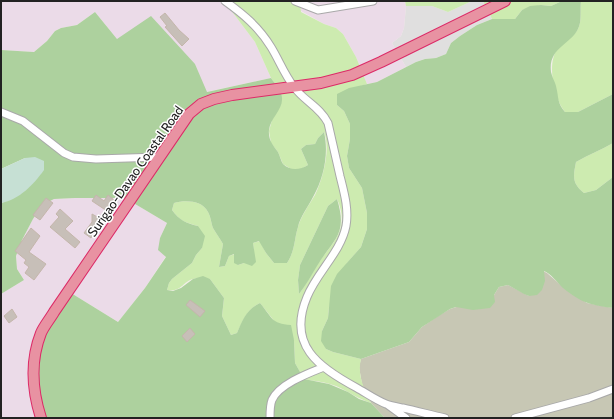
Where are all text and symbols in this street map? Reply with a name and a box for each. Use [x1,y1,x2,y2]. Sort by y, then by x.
street label: Surigao-Davao Coastal Road [84,103,186,239]

